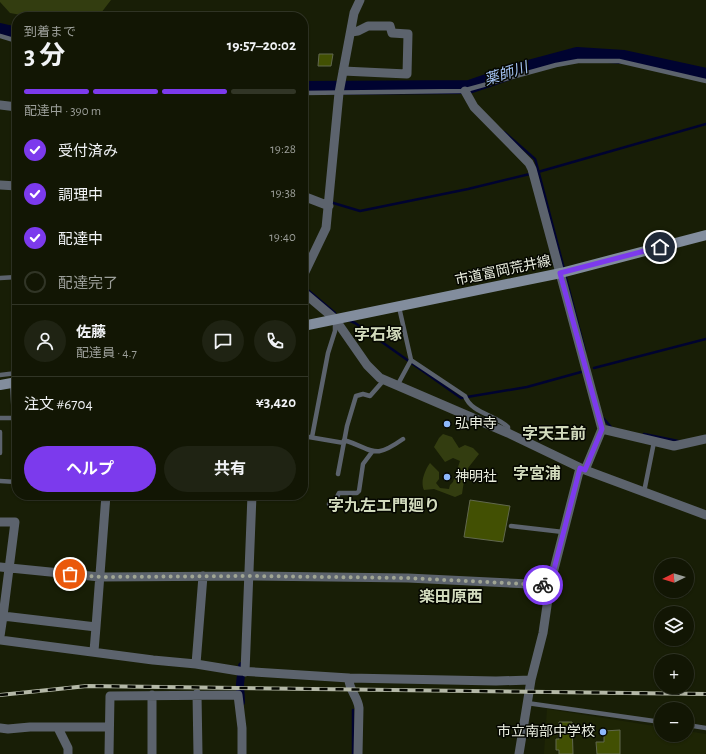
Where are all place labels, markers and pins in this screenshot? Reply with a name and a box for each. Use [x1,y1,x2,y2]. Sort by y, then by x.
pin [643,230,677,264]
place label: 弘申寺 [455,416,497,431]
marker: 弘申寺 [442,419,452,429]
place label: 神明社 [455,469,497,484]
marker: 神明社 [442,472,452,482]
pin [53,557,87,591]
place label: 市立南部中学校 [497,724,595,739]
marker: 市立南部中学校 [598,727,608,737]

